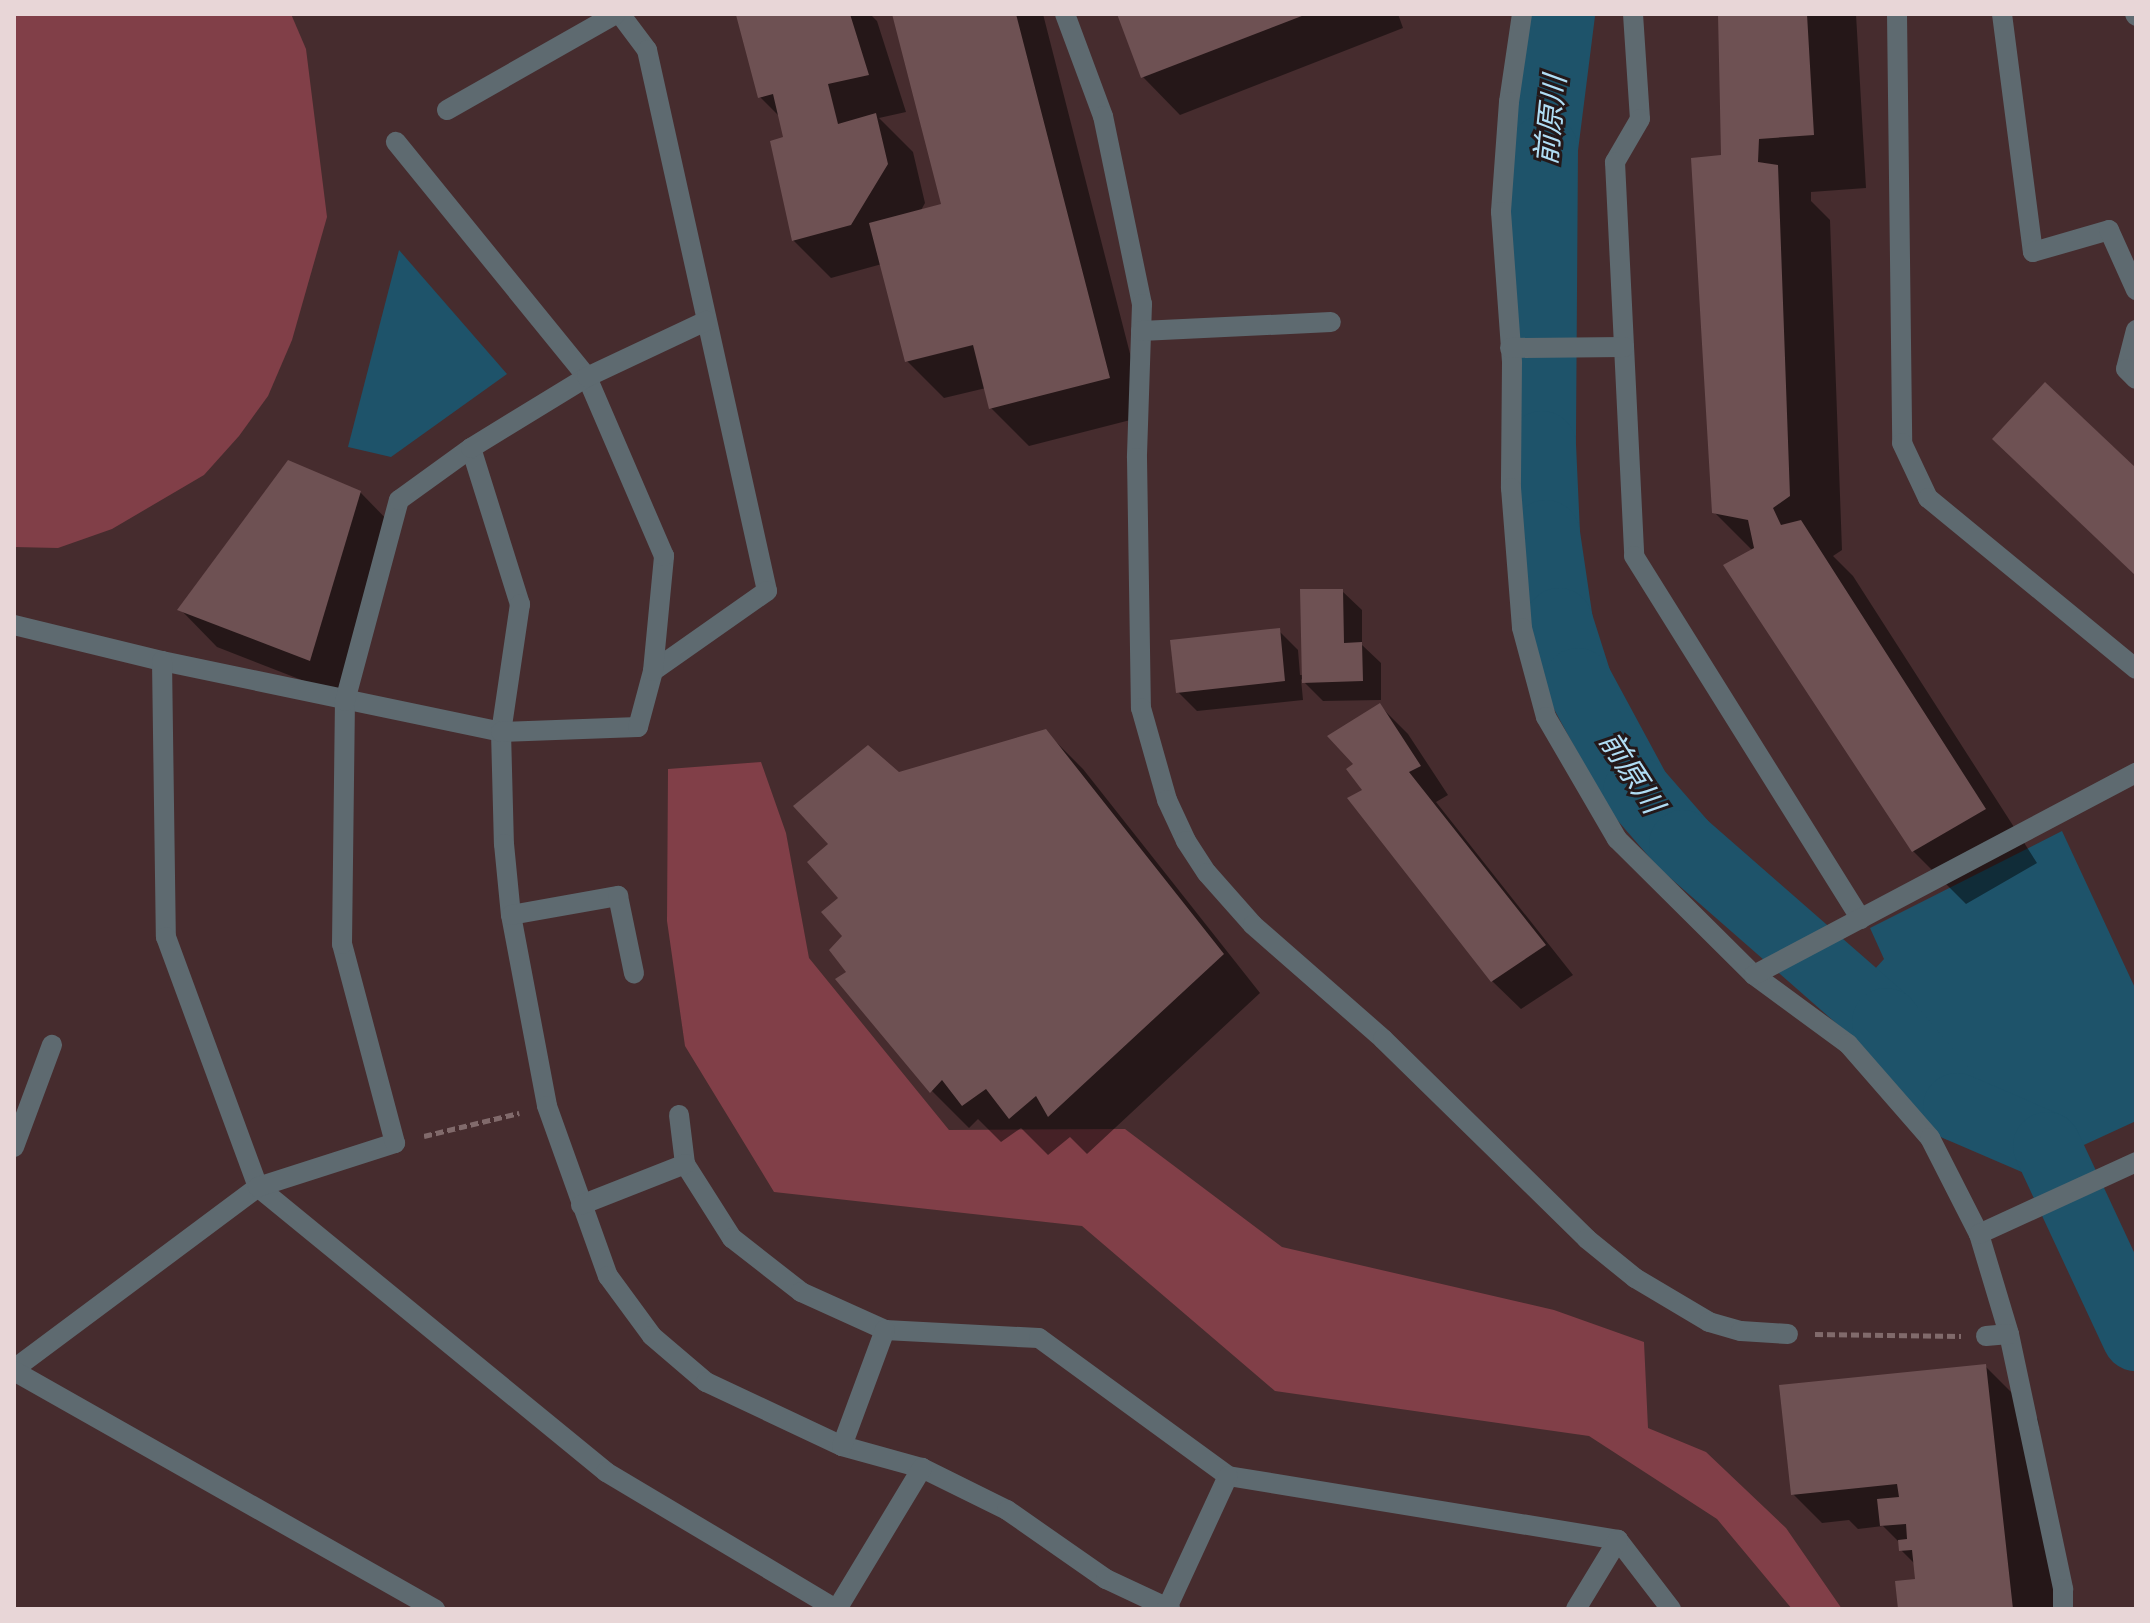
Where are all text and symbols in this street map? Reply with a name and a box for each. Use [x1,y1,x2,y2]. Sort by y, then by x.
water label: 前原川 [1527,73,1573,167]
water label: 前原川 [1592,724,1672,820]

